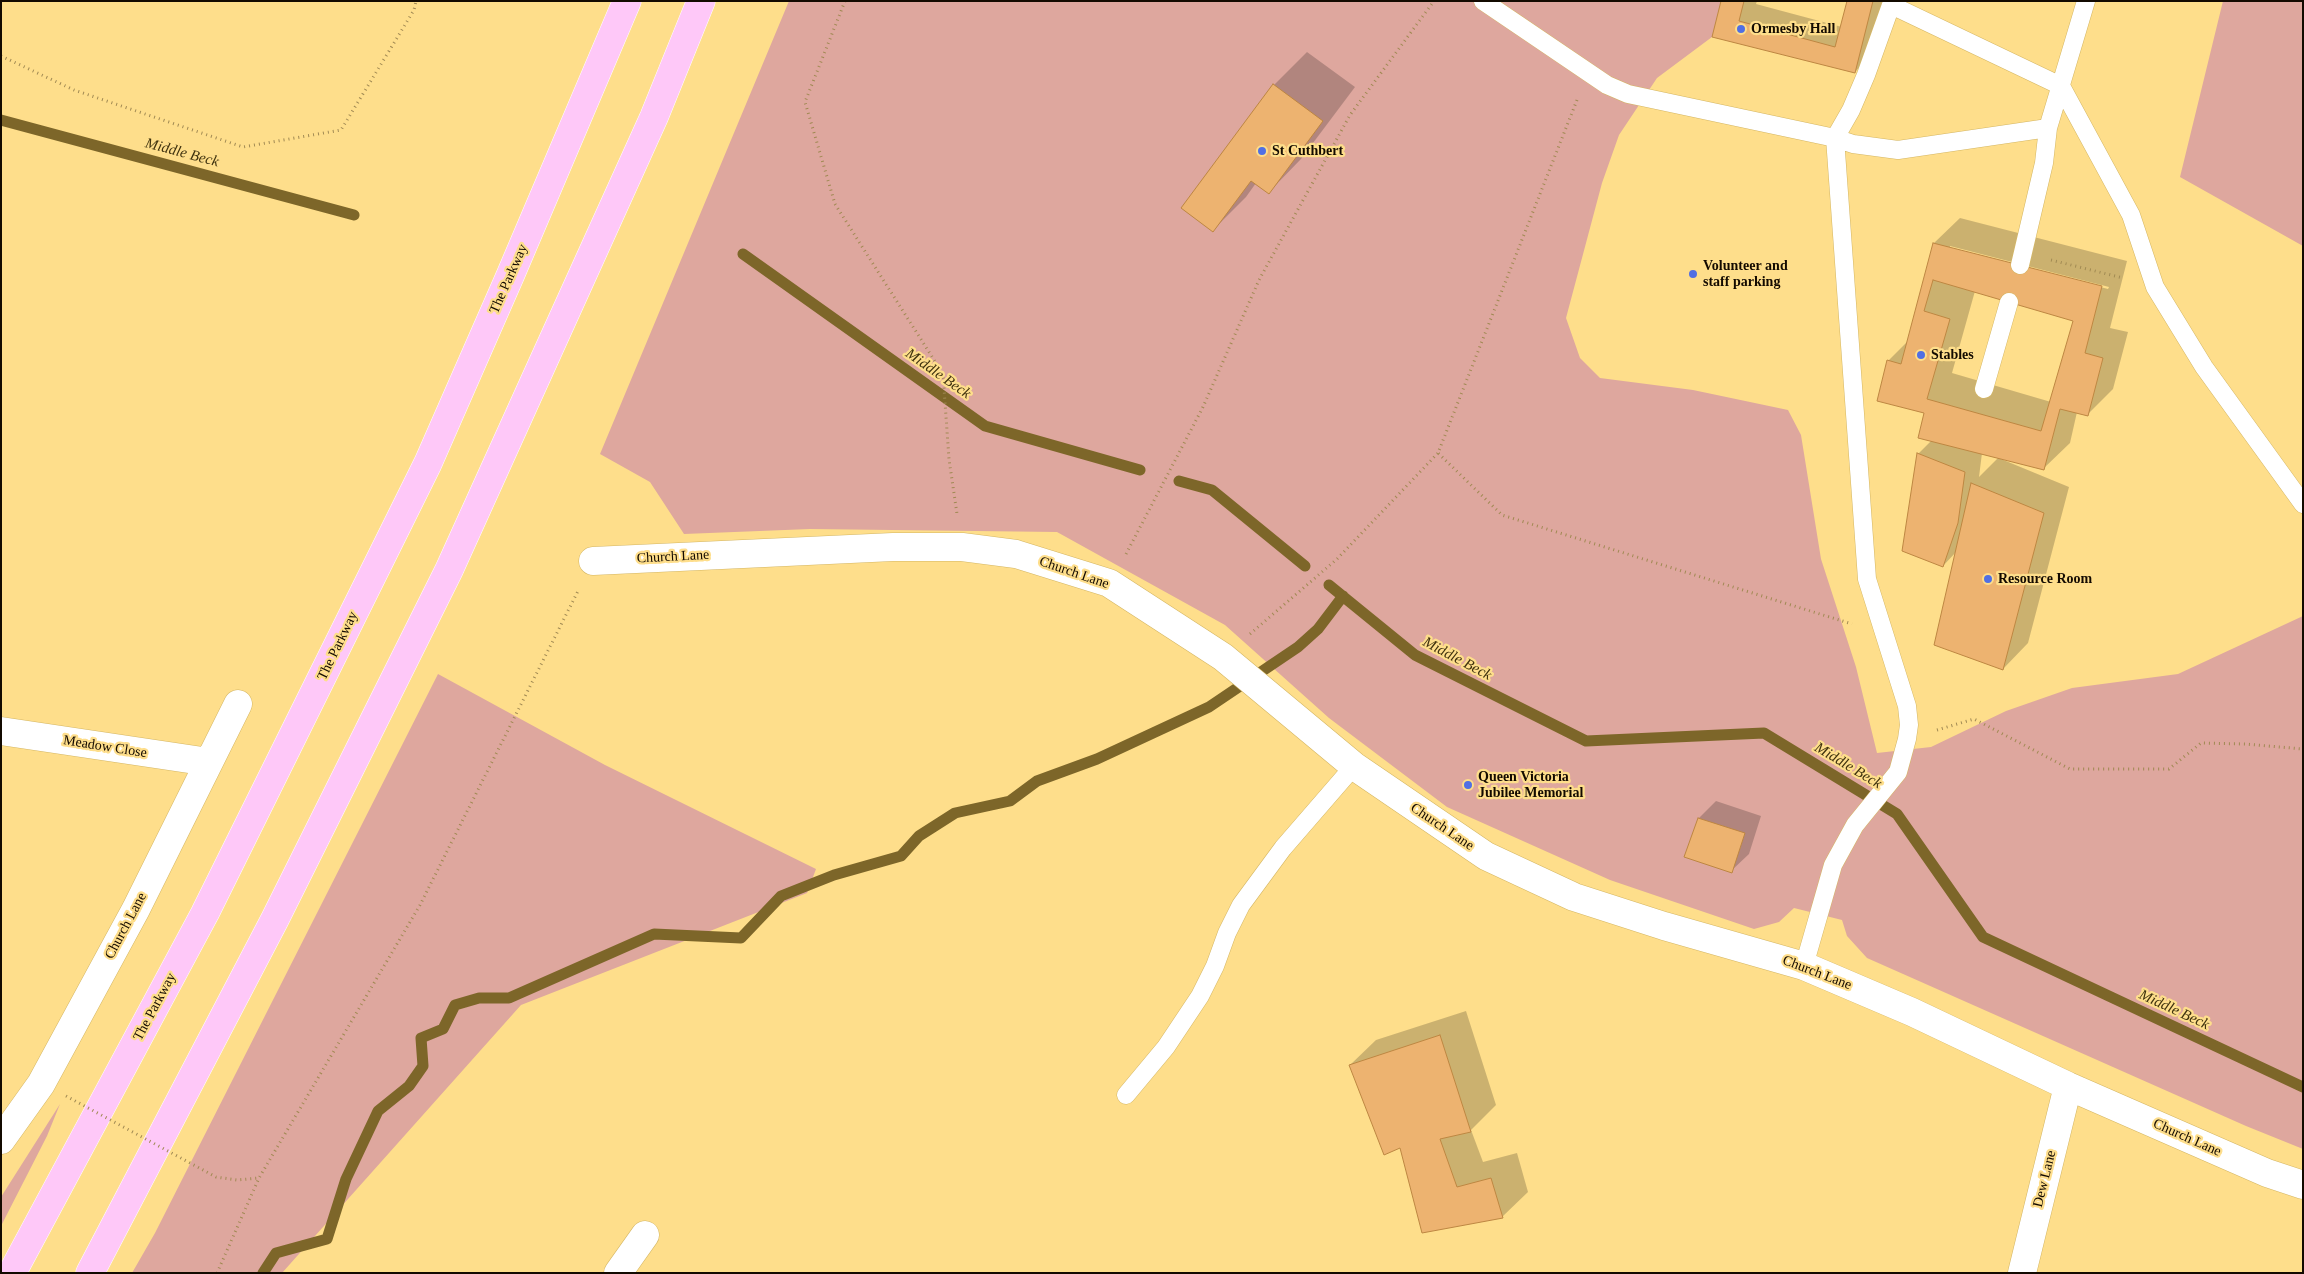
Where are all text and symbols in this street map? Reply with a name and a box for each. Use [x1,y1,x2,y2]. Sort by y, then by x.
place label: Ormesby Hall [1751,21,1835,37]
marker: Ormesby Hall [1735,23,1747,35]
water label: Middle Beck [143,135,221,171]
place label: St Cuthbert [1272,143,1343,159]
marker: St Cuthbert [1256,145,1268,157]
street label: The Parkway [486,242,532,316]
place label: Volunteer and staff parking [1703,258,1788,290]
marker: Volunteer and staff parking [1687,268,1699,280]
water label: Middle Beck [902,345,974,403]
place label: Stables [1931,347,1974,363]
marker: Stables [1915,349,1927,361]
street label: Church Lane [636,547,710,567]
street label: Church Lane [1037,553,1111,593]
place label: Resource Room [1998,571,2092,587]
marker: Resource Room [1982,573,1994,585]
street label: The Parkway [314,609,362,683]
water label: Middle Beck [1419,633,1495,685]
street label: Meadow Close [62,732,148,762]
water label: Middle Beck [1811,739,1885,793]
place label: Queen Victoria Jubilee Memorial [1478,769,1583,802]
marker: Queen Victoria Jubilee Memorial [1462,779,1474,791]
street label: Church Lane [1407,800,1477,854]
street label: Church Lane [102,890,150,962]
street label: Church Lane [1780,952,1854,994]
street label: The Parkway [130,970,180,1044]
water label: Middle Beck [2136,986,2212,1034]
street label: Church Lane [2150,1116,2224,1160]
street label: Dew Lane [2030,1149,2060,1209]

